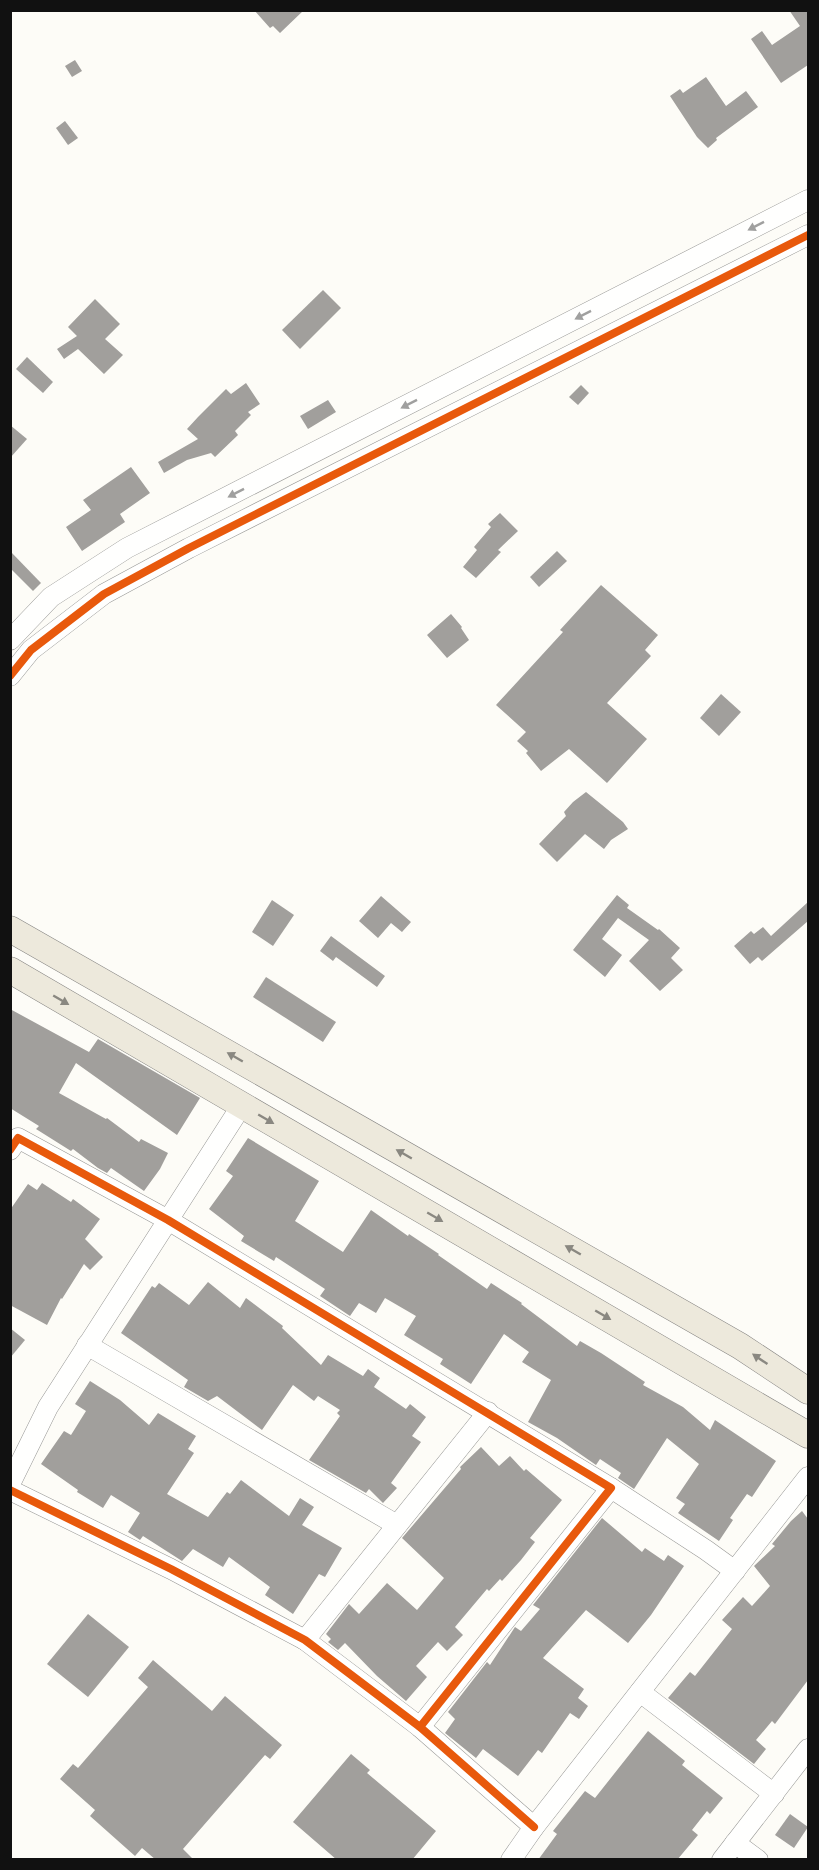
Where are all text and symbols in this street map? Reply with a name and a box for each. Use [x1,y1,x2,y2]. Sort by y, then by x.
one-way arrow [748,222,765,231]
one-way arrow [574,310,591,320]
one-way arrow [401,399,418,409]
one-way arrow [227,488,244,497]
one-way arrow [53,994,69,1005]
one-way arrow [226,1052,243,1062]
one-way arrow [258,1113,274,1124]
one-way arrow [396,1148,412,1159]
one-way arrow [427,1211,443,1222]
one-way arrow [565,1245,581,1256]
one-way arrow [595,1310,612,1320]
one-way arrow [752,1354,768,1365]

